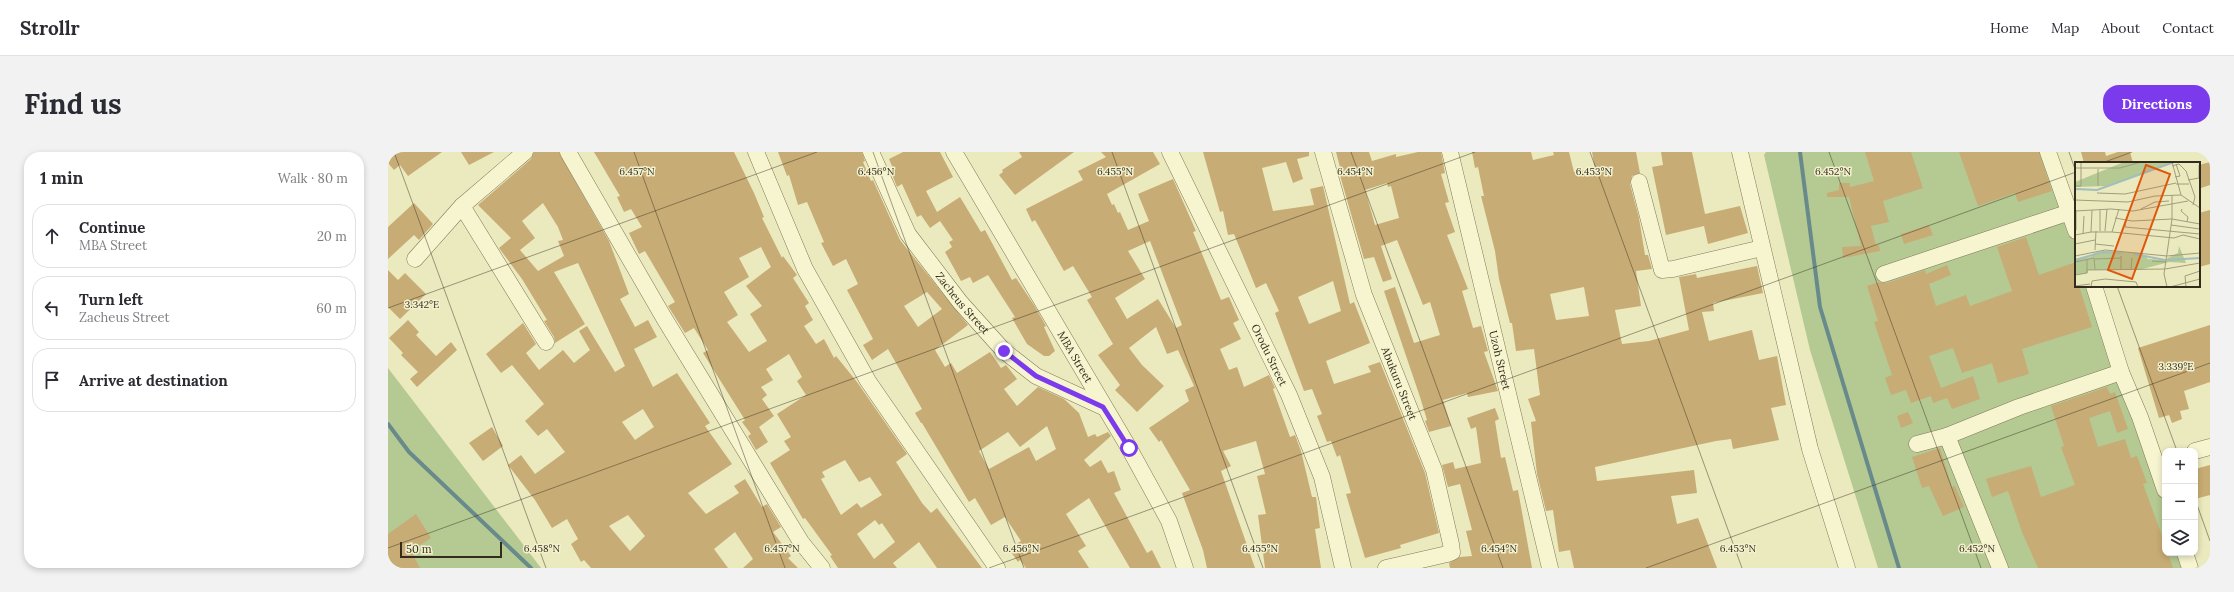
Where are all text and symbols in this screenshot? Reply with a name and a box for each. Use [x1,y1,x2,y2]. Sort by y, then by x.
text: Strollr [20,16,80,40]
text: Home [1990,19,2029,37]
text: Map [2051,19,2079,37]
text: About [2101,19,2140,37]
text: Contact [2162,19,2214,37]
button: Directions [2103,85,2210,123]
text: Find us [24,86,122,122]
inset map [2075,162,2200,287]
text: 6.457°N [619,165,655,178]
text: 6.456°N [858,165,895,178]
text: 6.455°N [1097,165,1133,178]
text: 6.454°N [1337,165,1373,178]
text: 6.453°N [1576,165,1613,178]
text: 6.452°N [1815,165,1851,178]
text: 1 min [40,167,83,189]
text: Walk · 80 m [278,170,348,187]
text: Continue [79,218,145,237]
icon: ahead [41,225,63,247]
text: 20 m [317,228,347,245]
text: MBA Street [79,237,147,254]
street label: Zacheus Street [933,269,993,338]
text: Turn left [79,290,143,309]
icon: left [41,297,63,319]
text: 3.342°E [405,298,439,311]
text: 60 m [316,300,347,317]
text: Zacheus Street [79,309,169,326]
street label: Orodu Street [1248,322,1291,389]
street label: MBA Street [1054,328,1096,386]
street label: Uzoh Street [1486,329,1514,392]
route end [995,342,1013,360]
street label: Abukuru Street [1378,344,1421,423]
text: 3.339°E [2158,360,2194,373]
icon: arrive [41,369,63,391]
text: Arrive at destination [79,371,228,390]
route start [1120,439,1138,457]
map controls [2162,448,2198,556]
button: + [2162,448,2198,484]
button: − [2162,484,2198,520]
button: layers [2162,520,2198,556]
scale bar [400,540,502,559]
text: 50 m [406,542,432,556]
text: 6.458°N [524,542,561,555]
text: 6.457°N [764,542,800,555]
text: 6.456°N [1003,542,1040,555]
text: 6.455°N [1242,542,1278,555]
text: 6.454°N [1481,542,1517,555]
text: 6.453°N [1720,542,1757,555]
text: 6.452°N [1959,542,1995,555]

